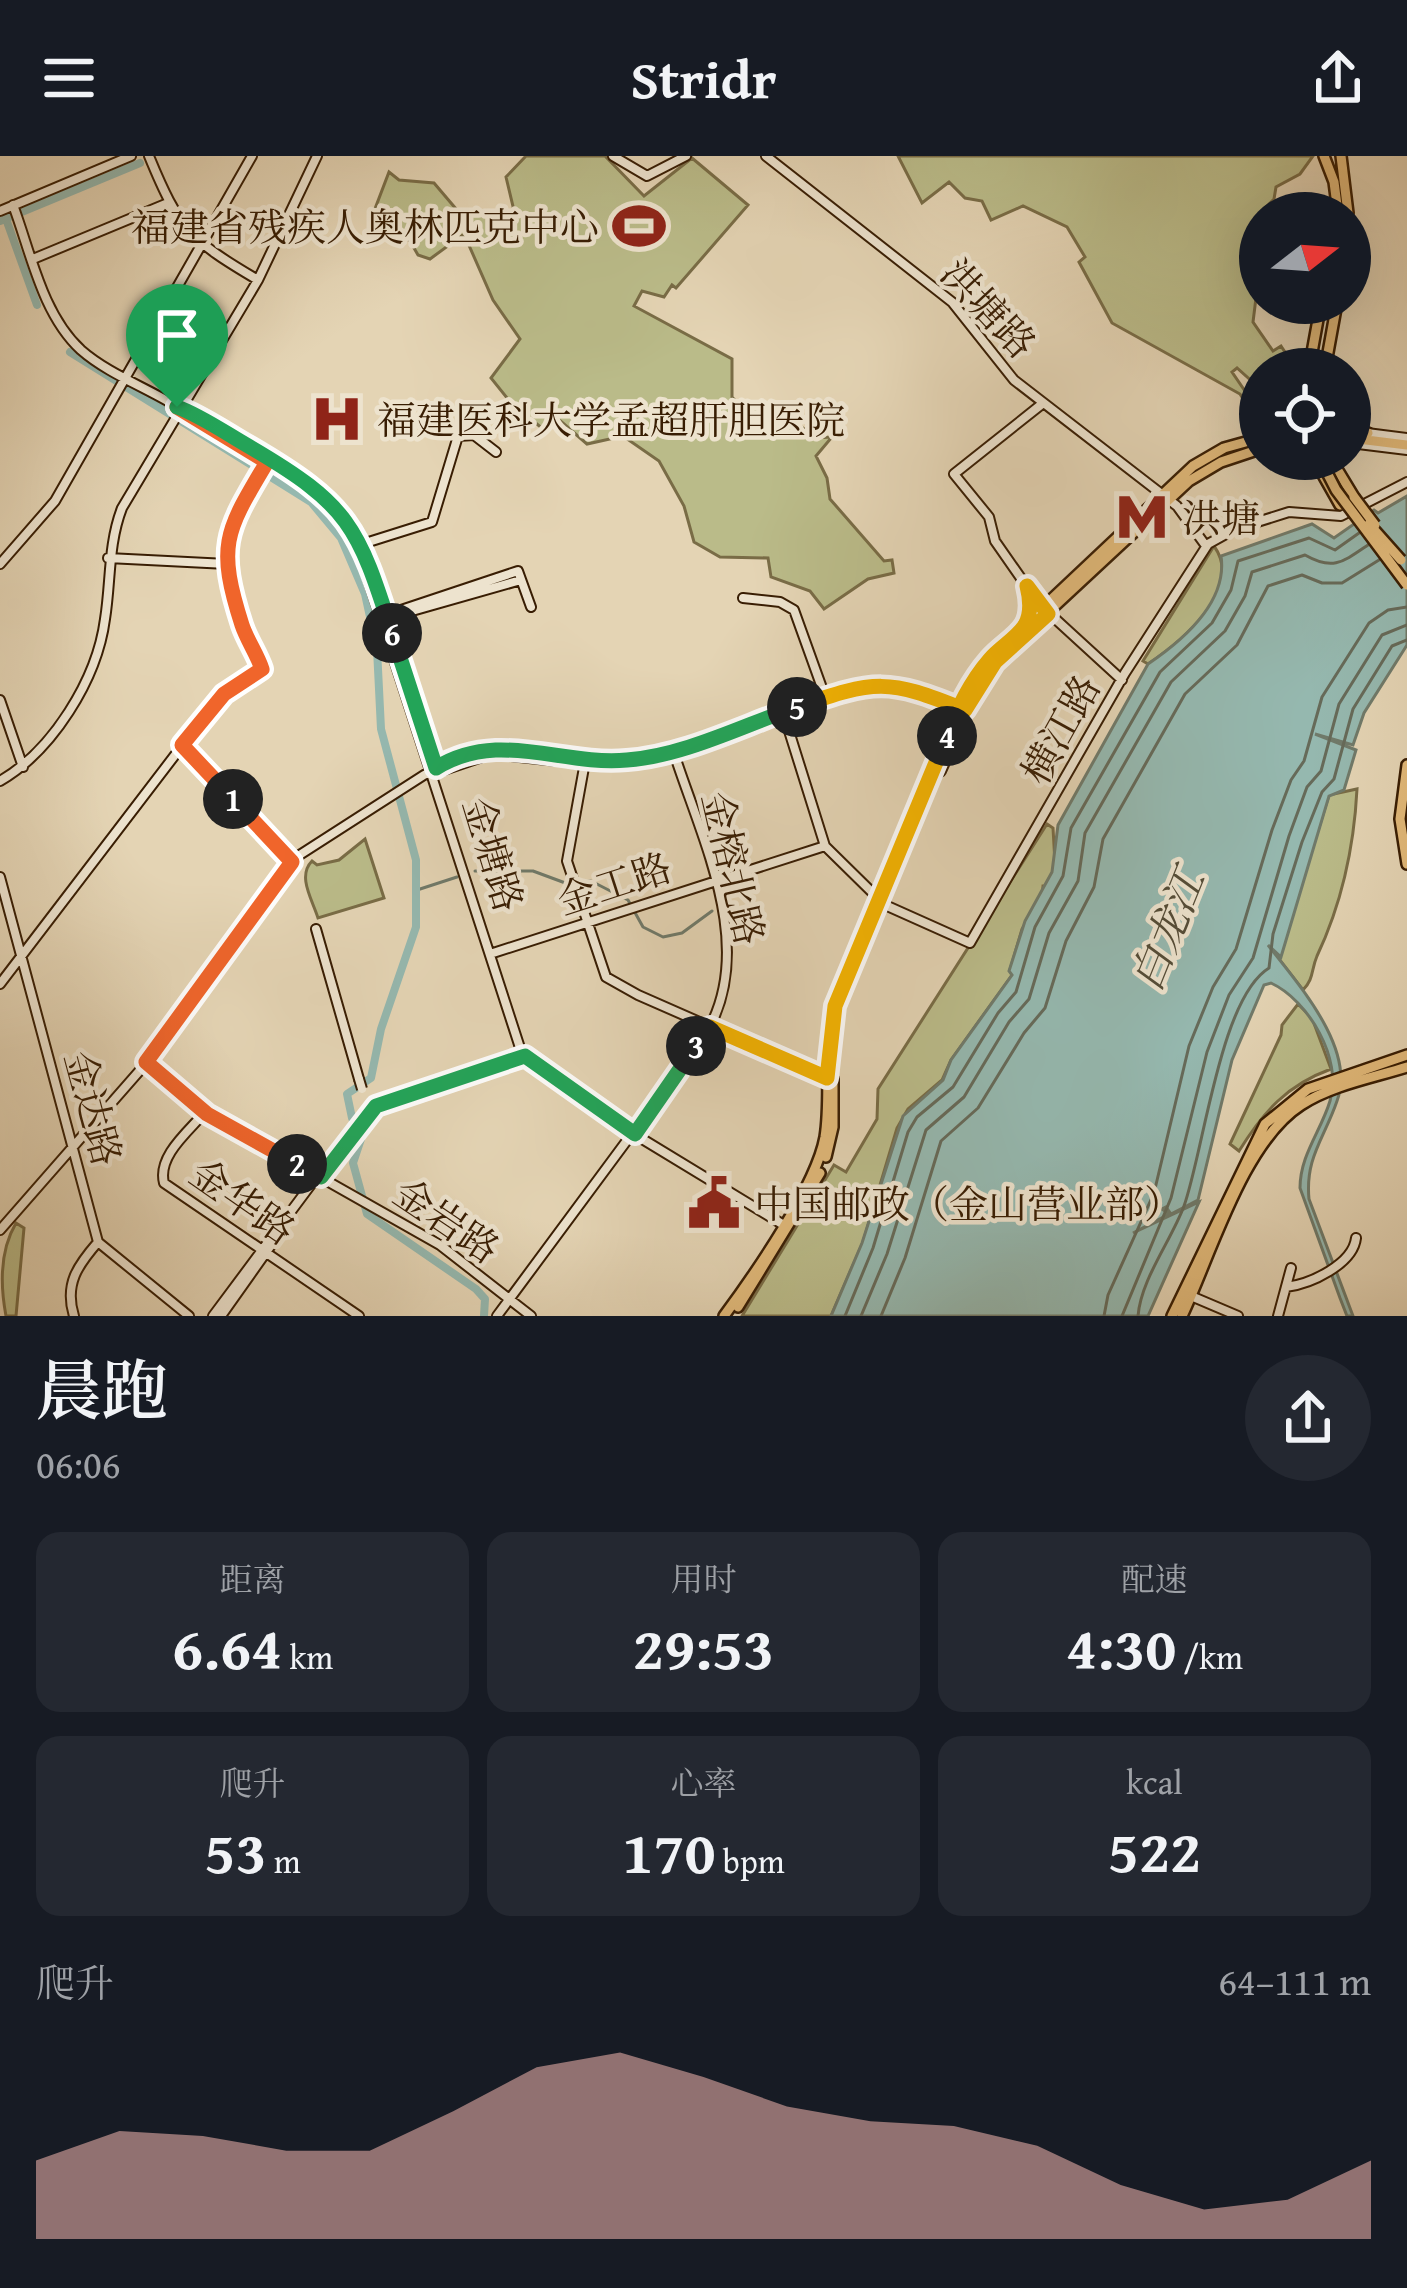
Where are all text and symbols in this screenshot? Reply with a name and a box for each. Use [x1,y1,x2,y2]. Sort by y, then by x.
text: Stridr [630,39,777,118]
icon: menu [36,45,102,111]
icon: share [1305,45,1371,111]
north arrow [1239,192,1371,324]
map controls [1239,192,1371,480]
sports icon: 福建省残疾人奥林匹克中心 [610,197,668,255]
place label: 福建省残疾人奥林匹克中心 [131,198,599,255]
street label: 洪塘路 [928,246,1050,370]
pin [126,284,228,407]
icon: arrive [144,302,210,368]
button: locate [1239,348,1371,480]
hospital icon: 福建医科大学孟超肝胆医院 [308,390,366,448]
place label: 福建医科大学孟超肝胆医院 [377,391,845,448]
metro station icon: 洪塘 [1113,488,1171,546]
place label: 洪塘 [1182,489,1260,546]
pin: 6 [362,603,422,663]
text: 6 [383,609,401,657]
street label: 横江路 [1007,664,1113,794]
pin: 5 [767,677,827,737]
text: 5 [788,683,806,731]
pin: 4 [917,706,977,766]
text: 4 [938,712,956,760]
pin: 1 [203,769,263,829]
text: 1 [224,775,242,823]
street label: 金榕北路 [689,786,779,950]
street label: 金塘路 [450,790,538,918]
street label: 金工路 [550,838,678,928]
water label: 白龙江 [1115,855,1221,1000]
pin: 3 [666,1016,726,1076]
text: 3 [687,1022,705,1070]
street label: 金达路 [51,1044,137,1172]
pin: 2 [267,1134,327,1194]
text: 2 [288,1140,306,1188]
street label: 金华路 [179,1144,307,1258]
street label: 金岩路 [383,1164,511,1276]
public building icon: 中国邮政（金山营业部） [685,1174,743,1232]
place label: 中国邮政（金山营业部） [754,1175,1183,1232]
text: 晨跑 [36,1341,168,1438]
button: share [1245,1355,1371,1481]
text: 06:06 [36,1435,121,1492]
text: 距离 [220,1555,286,1603]
text: 用时 [671,1555,737,1603]
text: 配速 [1122,1555,1188,1603]
text: 6.64 [172,1603,282,1691]
text: 29:53 [633,1603,774,1691]
text: 4:30 [1066,1603,1176,1691]
text: km [282,1633,333,1681]
text: /km [1176,1633,1243,1681]
text: kcal [1126,1758,1183,1806]
text: 爬升 [220,1759,286,1807]
text: 心率 [671,1759,737,1807]
text: 522 [1108,1806,1201,1894]
text: 53 [204,1807,266,1895]
text: 170 [622,1807,716,1895]
text: m [266,1837,301,1885]
text: bpm [716,1837,785,1885]
text: 64–111 m [1218,1952,1371,2009]
text: 爬升 [36,1954,114,2011]

